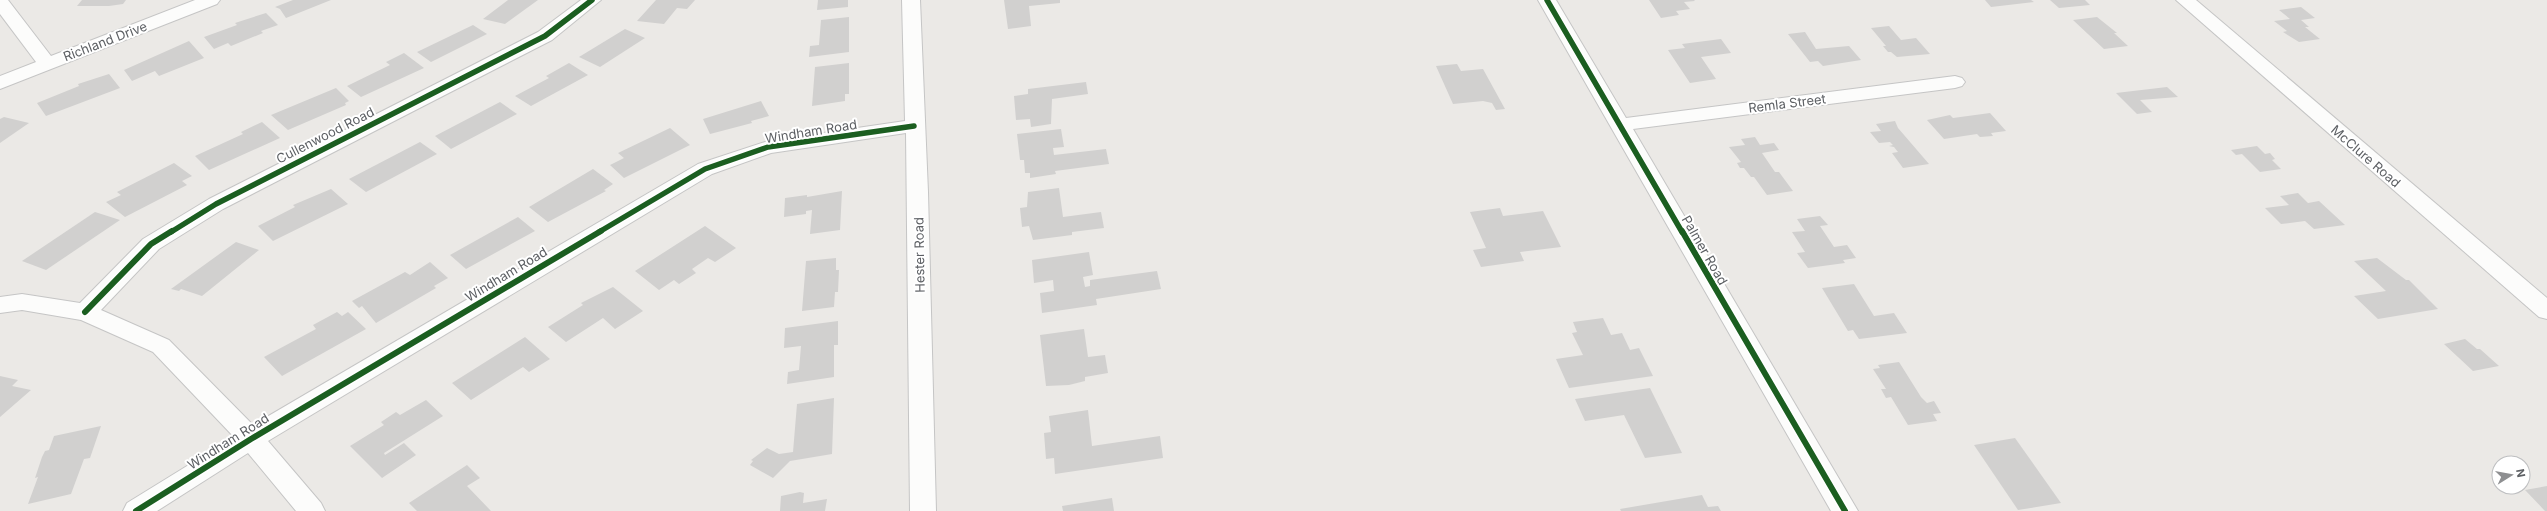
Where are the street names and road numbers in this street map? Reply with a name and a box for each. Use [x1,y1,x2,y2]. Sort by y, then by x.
street label: Richland Drive [61,18,149,64]
street label: Remla Street [1747,90,1827,116]
street label: Cullenwood Road [273,103,377,167]
street label: Windham Road [764,116,858,146]
street label: McClure Road [2328,121,2404,191]
street label: Palmer Road [1679,212,1731,288]
street label: Hester Road [910,217,928,293]
street label: Windham Road [462,243,550,305]
street label: Windham Road [184,410,272,472]

